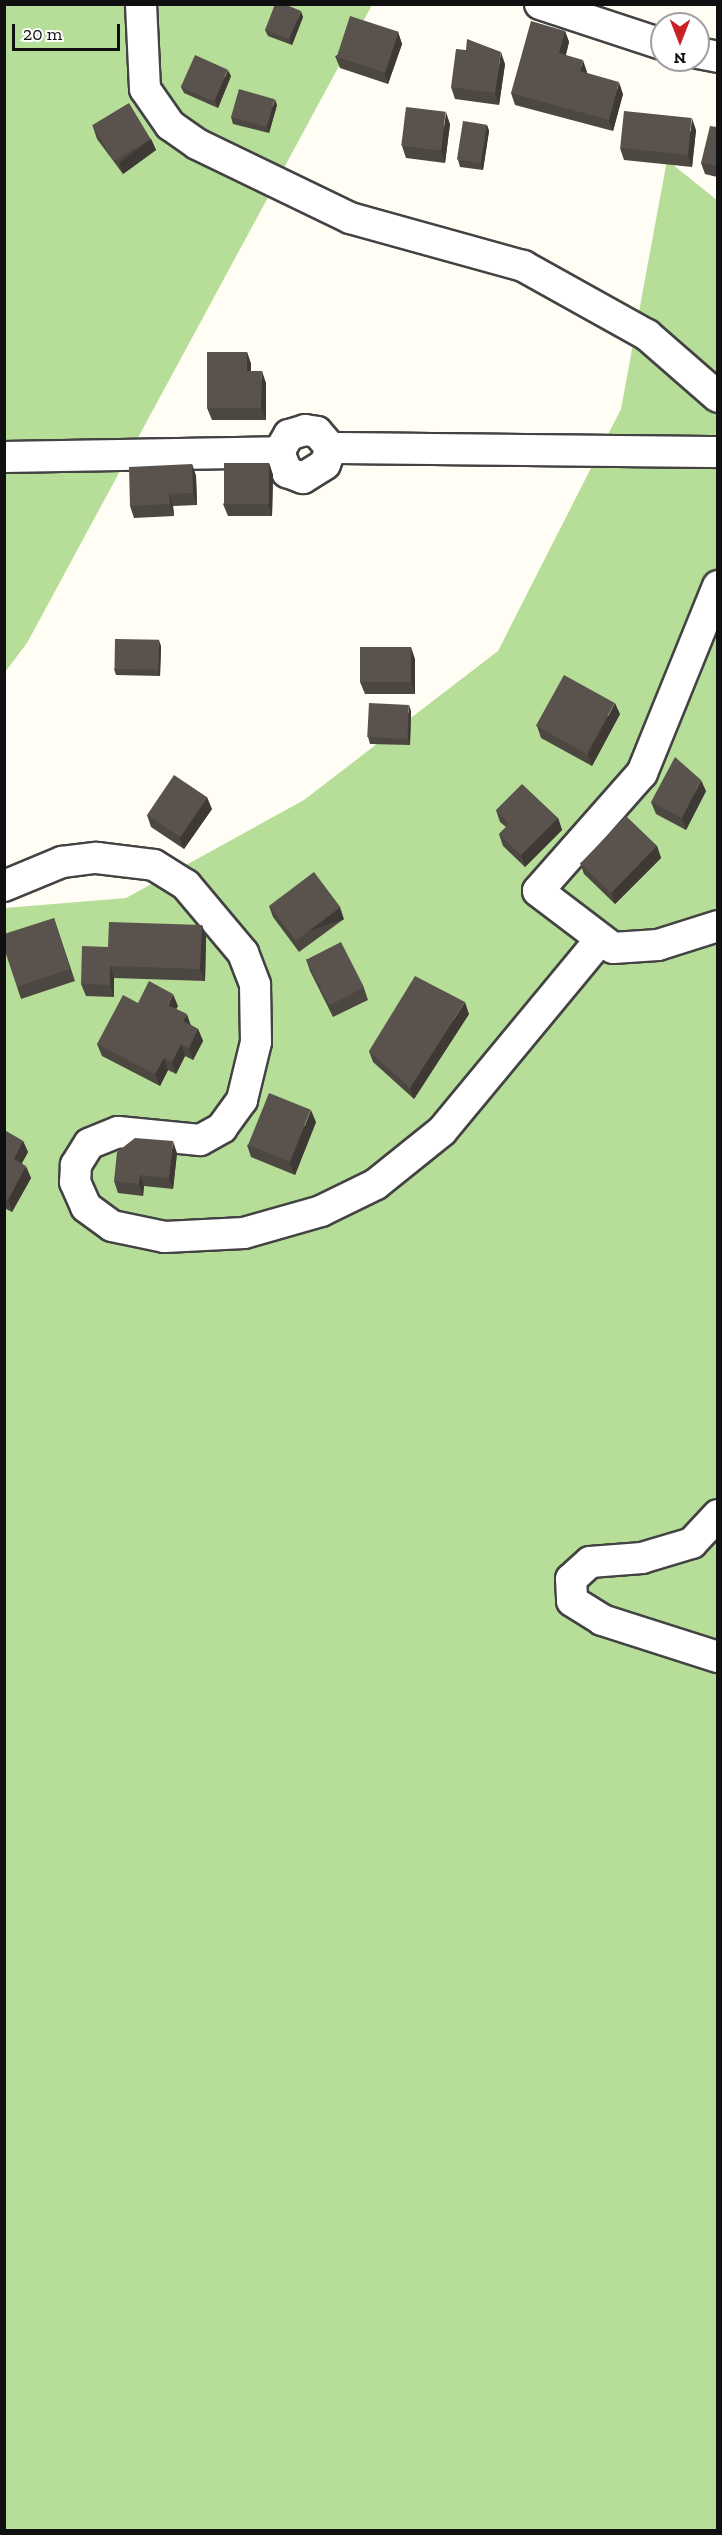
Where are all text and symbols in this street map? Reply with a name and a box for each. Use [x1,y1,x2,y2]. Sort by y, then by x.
scale bar [15,12,123,50]
north arrow [650,12,710,72]
text: 20 m [23,23,62,45]
text: N [674,49,686,68]

